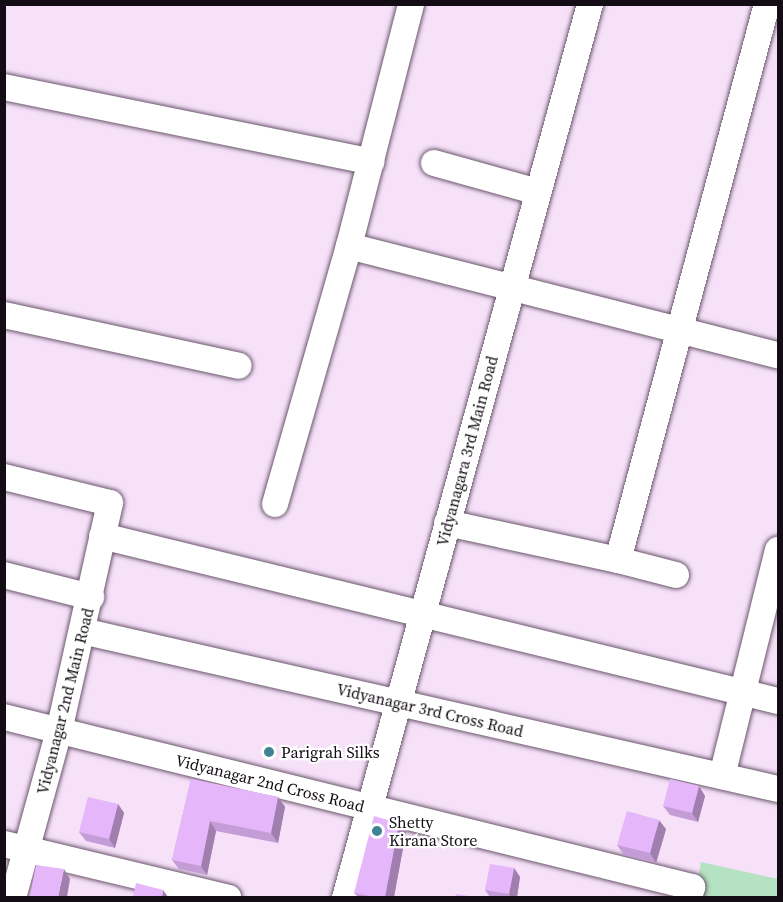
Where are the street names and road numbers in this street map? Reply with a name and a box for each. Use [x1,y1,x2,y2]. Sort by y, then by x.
street label: Vidyanagara 3rd Main Road [432,354,502,548]
street label: Vidyanagar 2nd Main Road [33,606,97,796]
street label: Vidyanagar 3rd Cross Road [335,679,525,741]
street label: Vidyanagar 2nd Cross Road [174,750,366,816]

